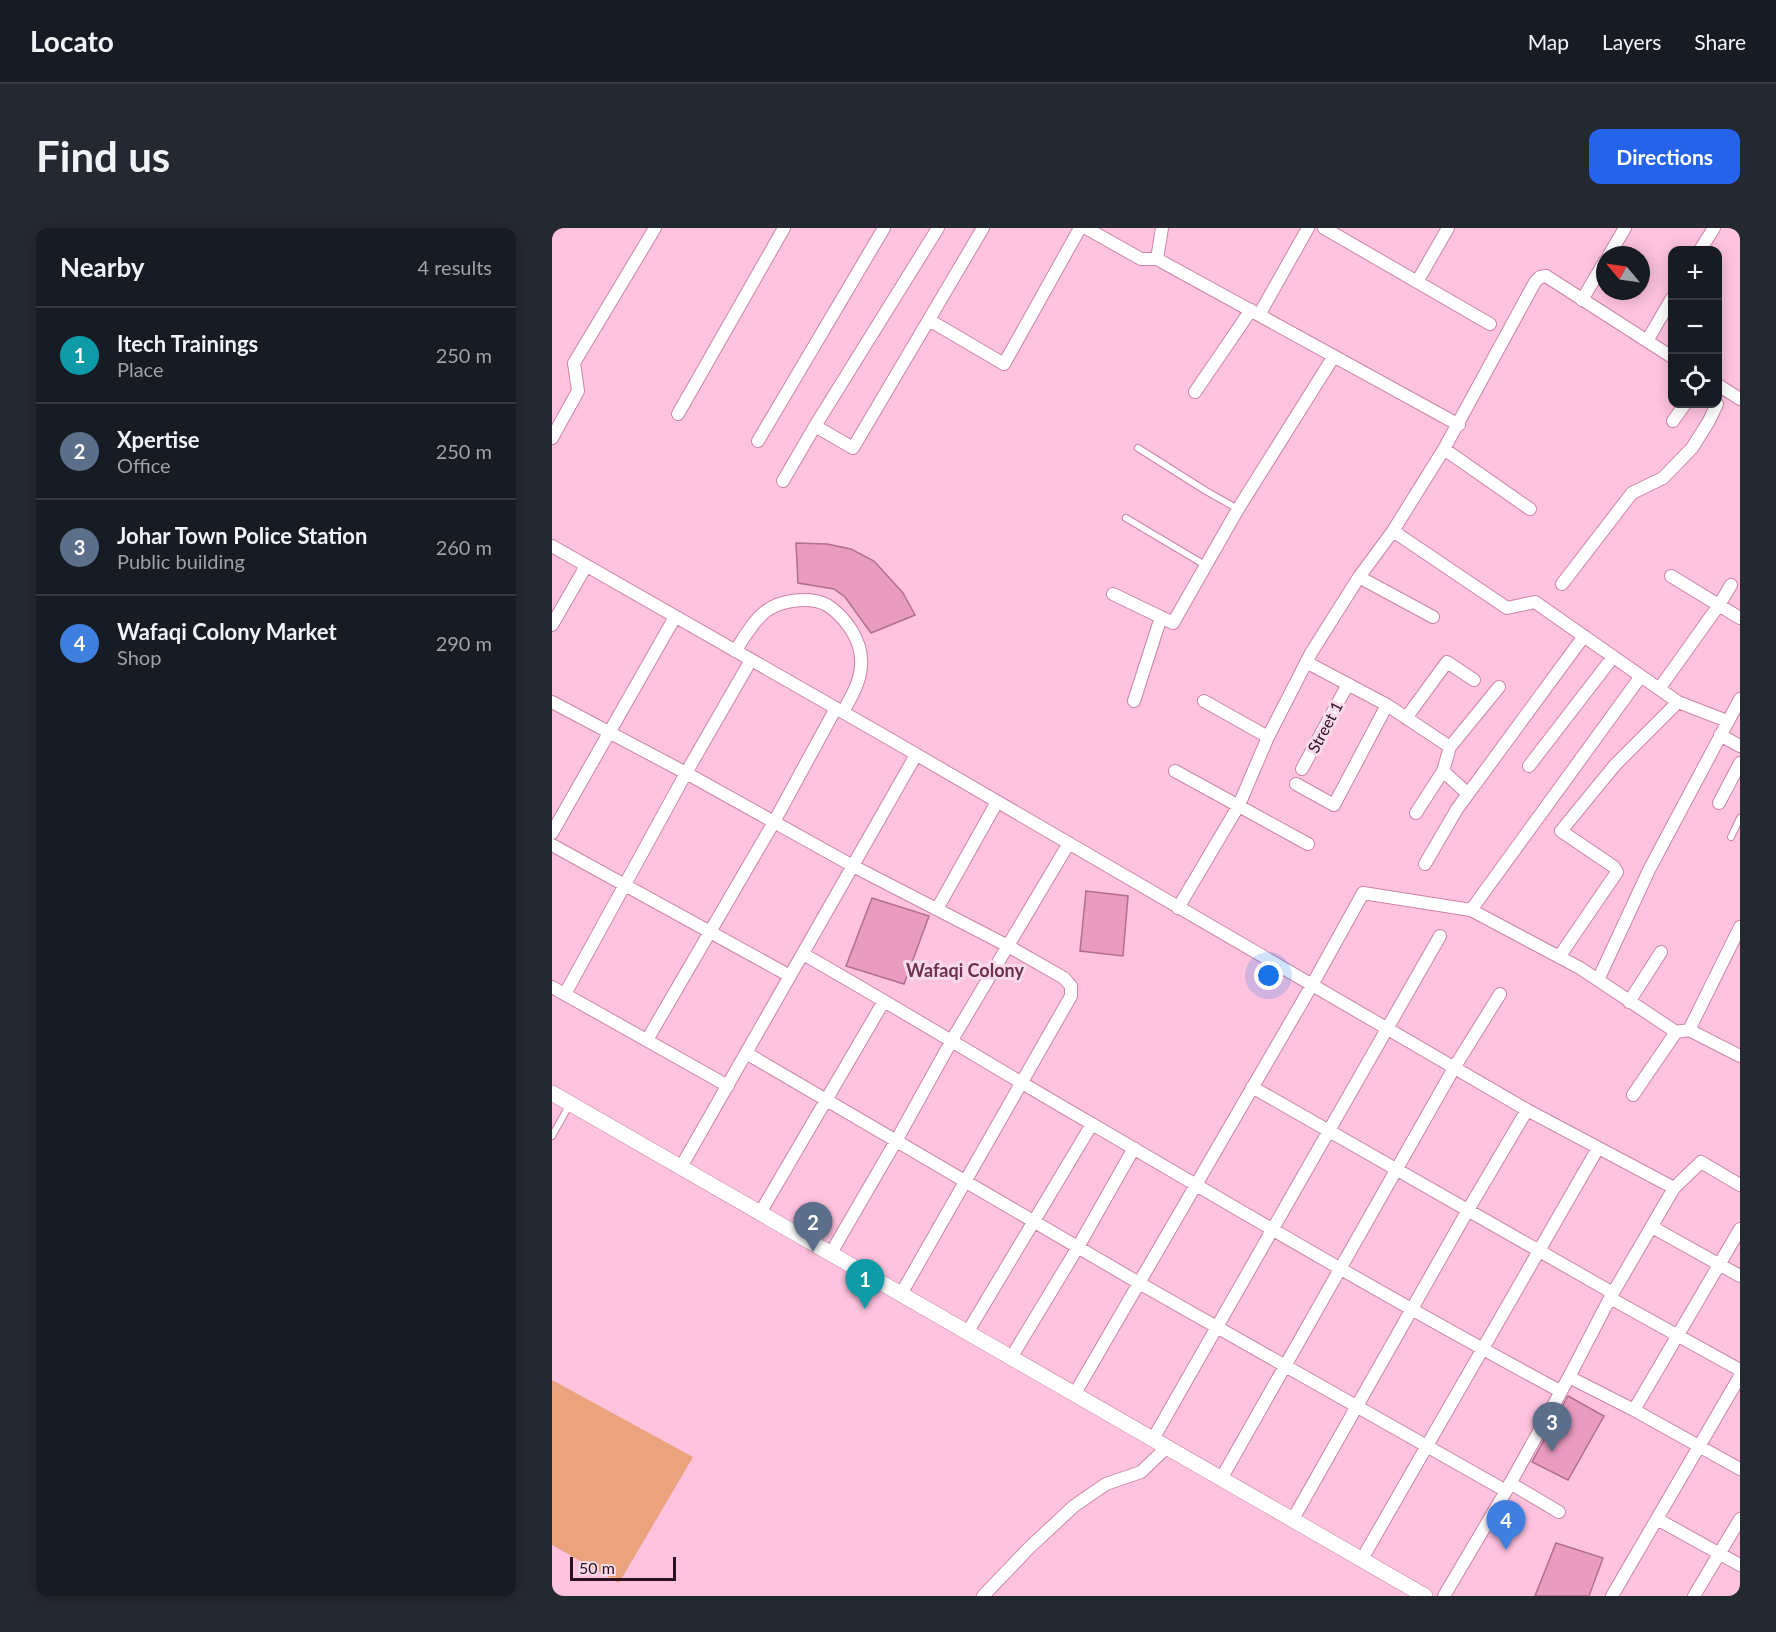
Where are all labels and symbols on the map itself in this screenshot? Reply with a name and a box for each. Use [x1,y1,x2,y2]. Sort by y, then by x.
north arrow [1596,246,1650,300]
street label: Street 1 [1303,698,1346,756]
district label: Wafaqi Colony [906,959,1024,981]
your location [1254,961,1283,990]
pin: 2 [794,1202,832,1252]
pin: 1 [846,1260,884,1309]
pin: 3 [1532,1402,1572,1452]
pin: 4 [1486,1500,1526,1550]
scale bar [570,1554,676,1582]

